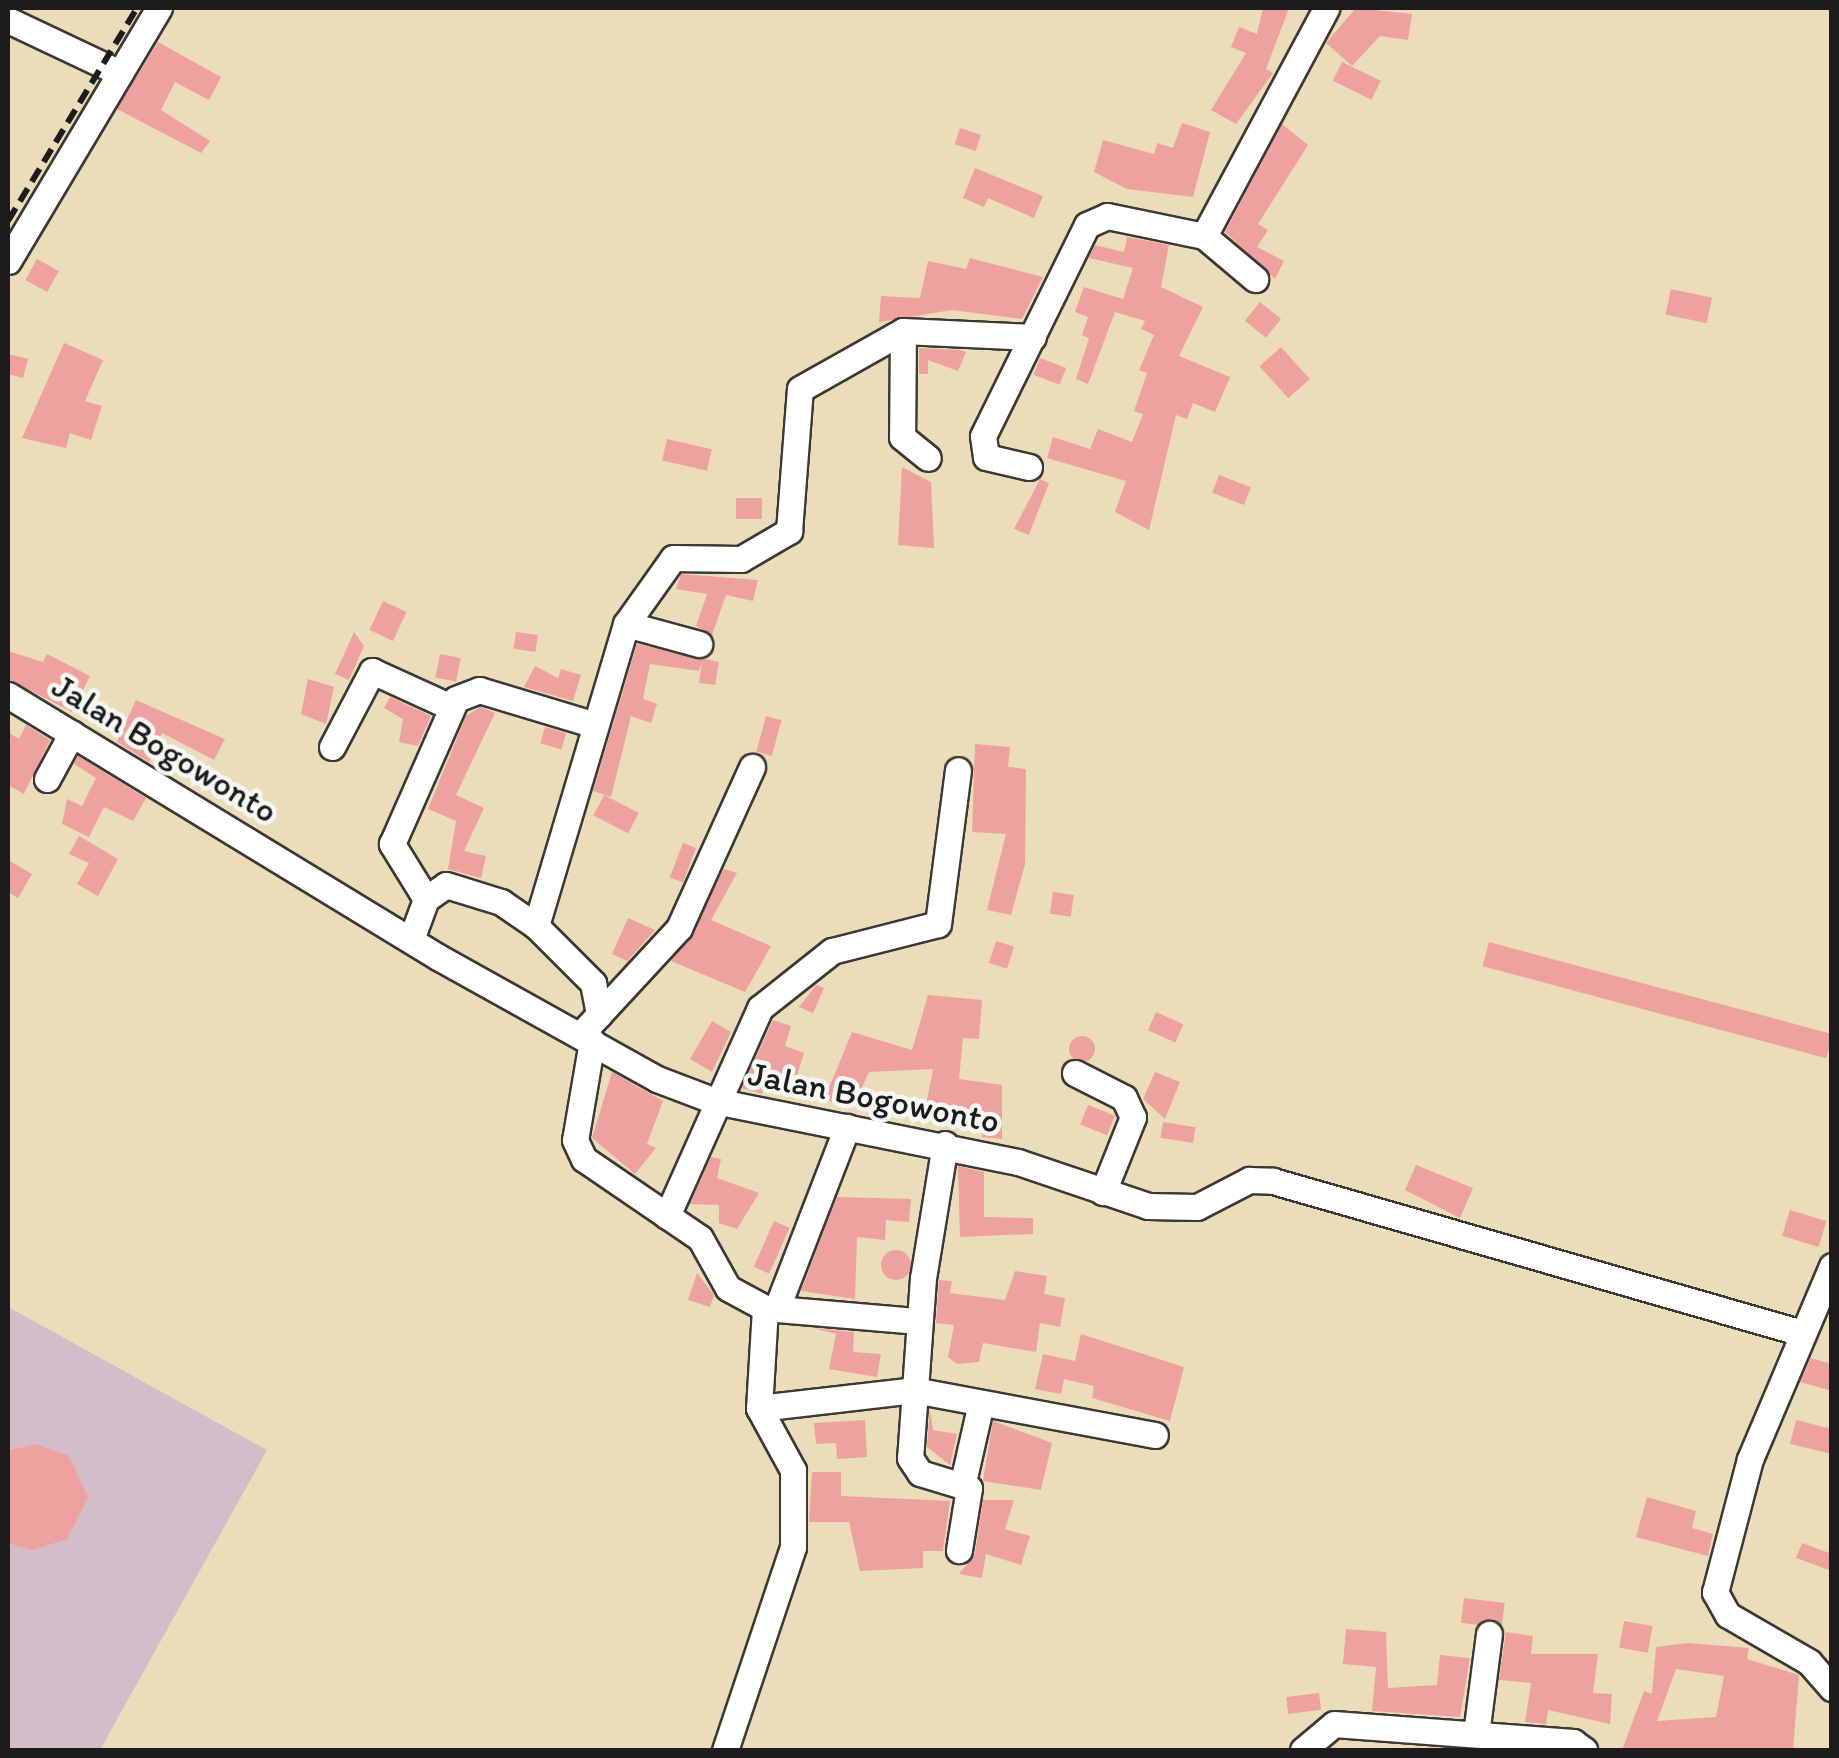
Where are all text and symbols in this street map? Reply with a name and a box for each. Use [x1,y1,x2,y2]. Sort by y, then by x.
street label: Jalan Bogowonto [44,664,286,832]
street label: Jalan Bogowonto [744,1052,1004,1142]

